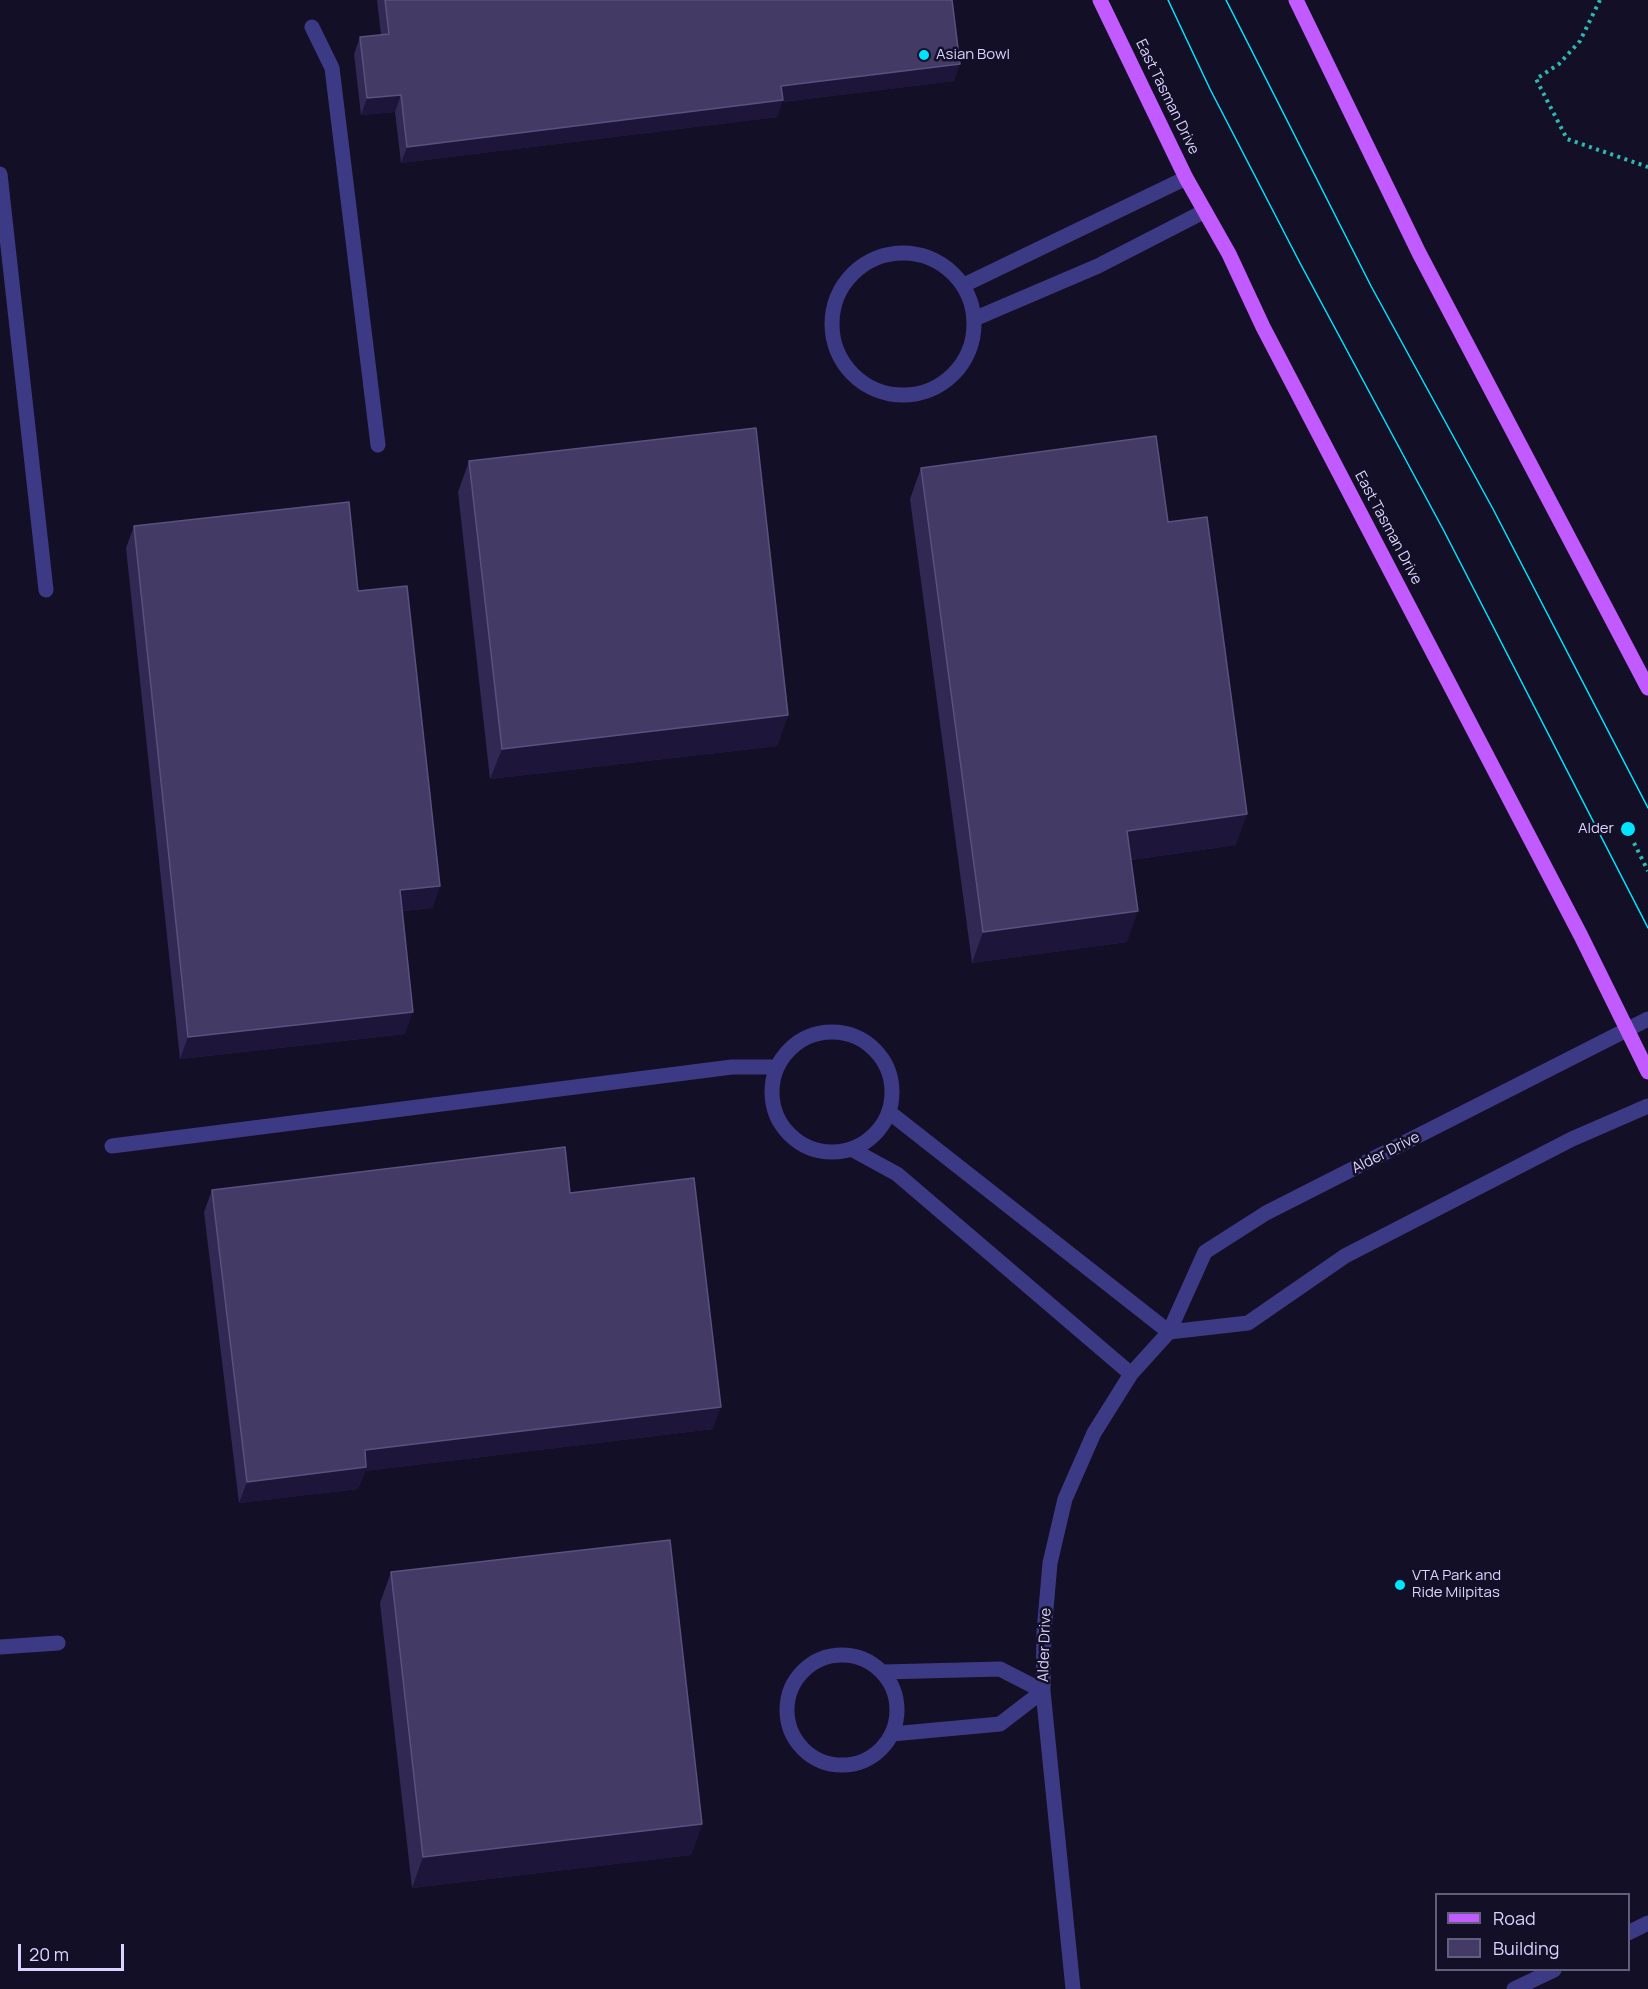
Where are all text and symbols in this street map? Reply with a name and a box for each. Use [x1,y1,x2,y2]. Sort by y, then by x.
street label: East Tasman Drive [1131,36,1203,158]
place label: Asian Bowl [936,46,1010,64]
marker: Asian Bowl [917,48,931,62]
street label: East Tasman Drive [1350,468,1426,588]
place label: Alder [1578,820,1614,838]
marker: Alder [1619,820,1637,838]
street label: Alder Drive [1349,1128,1423,1178]
place label: VTA Park and Ride Milpitas [1412,1567,1501,1602]
marker: VTA Park and Ride Milpitas [1393,1578,1407,1592]
street label: Alder Drive [1035,1608,1055,1682]
legend [1435,1893,1630,1971]
text: Road [1493,1906,1536,1930]
scale bar [21,1932,128,1970]
text: Building [1493,1936,1559,1960]
text: 20 m [29,1942,69,1966]

